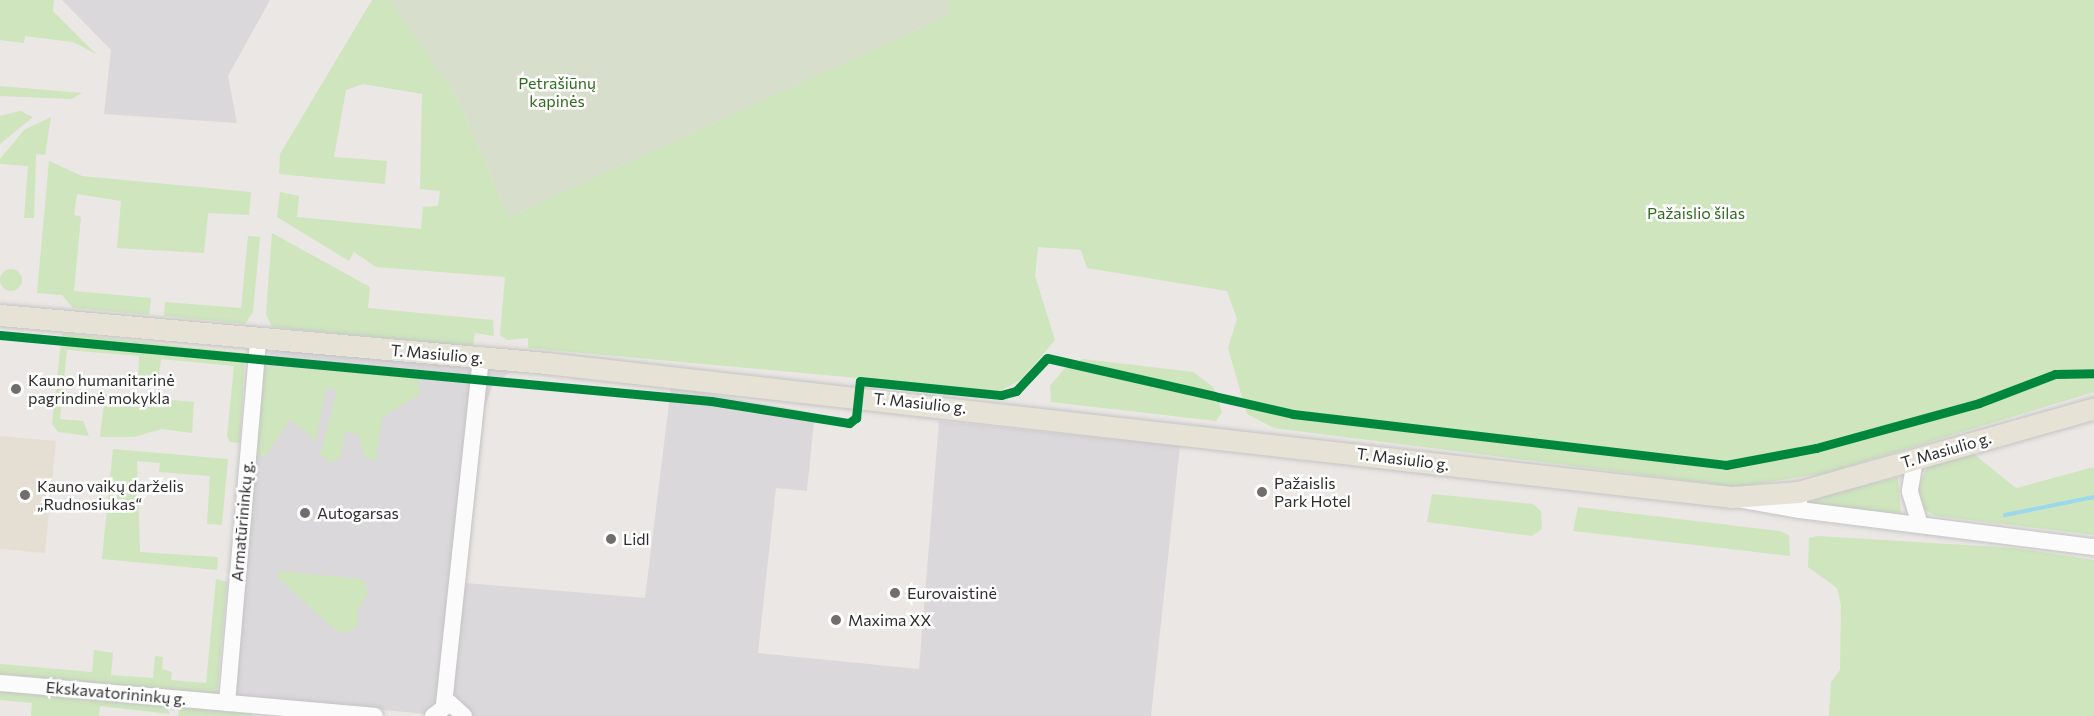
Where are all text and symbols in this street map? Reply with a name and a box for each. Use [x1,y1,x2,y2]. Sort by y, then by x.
park label: Petrašiūnų kapinės [518,73,596,111]
park label: Pažaislio šilas [1647,203,1745,223]
street label: T. Masiulio g. [390,340,484,368]
place label: Kauno humanitarinė pagrindinė mokykla [28,370,175,408]
marker: Kauno humanitarinė pagrindinė mokykla [9,382,23,396]
street label: T. Masiulio g. [873,389,967,417]
street label: T. Masiulio g. [1899,428,1993,472]
street label: T. Masiulio g. [1356,444,1450,474]
street label: Armatūrininkų g. [227,460,257,582]
place label: Pažaislis Park Hotel [1274,473,1351,511]
place label: Kauno vaikų darželis „Rudnosiukas“ [37,476,184,514]
marker: Pažaislis Park Hotel [1255,485,1269,499]
marker: Kauno vaikų darželis „Rudnosiukas“ [18,488,32,502]
place label: Autogarsas [317,503,399,523]
marker: Autogarsas [298,506,312,520]
place label: Lidl [623,529,650,549]
marker: Lidl [604,532,618,546]
place label: Eurovaistinė [907,583,997,603]
marker: Eurovaistinė [888,586,902,600]
place label: Maxima XX [848,610,931,630]
marker: Maxima XX [829,613,843,627]
street label: Ekskavatorininkų g. [45,677,187,709]

